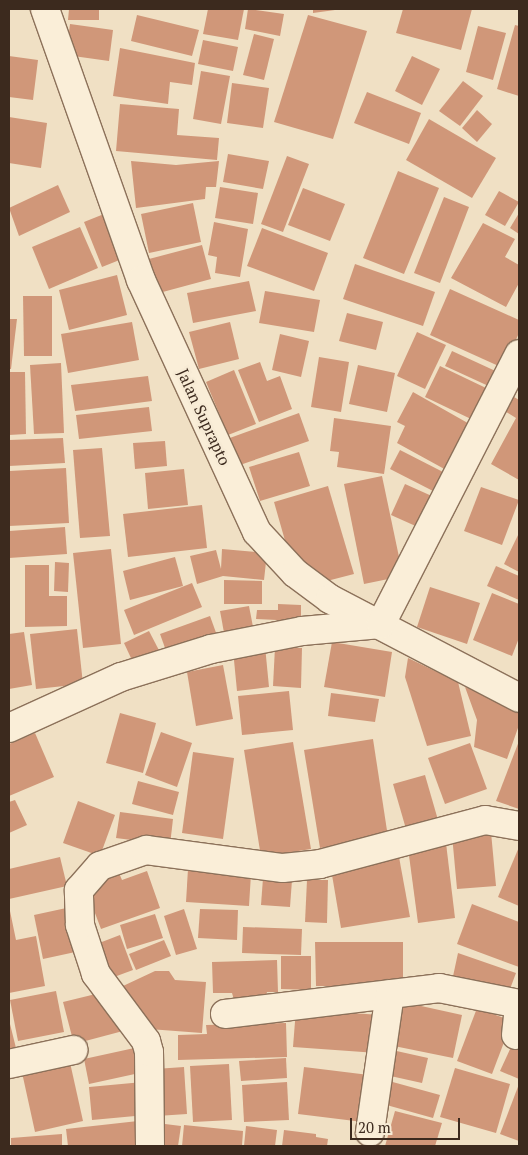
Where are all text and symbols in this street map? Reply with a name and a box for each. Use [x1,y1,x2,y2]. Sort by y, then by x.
street label: Jalan Suprapto [173,366,235,468]
scale bar [353,1108,463,1140]
text: 20 m [358,1117,391,1137]

